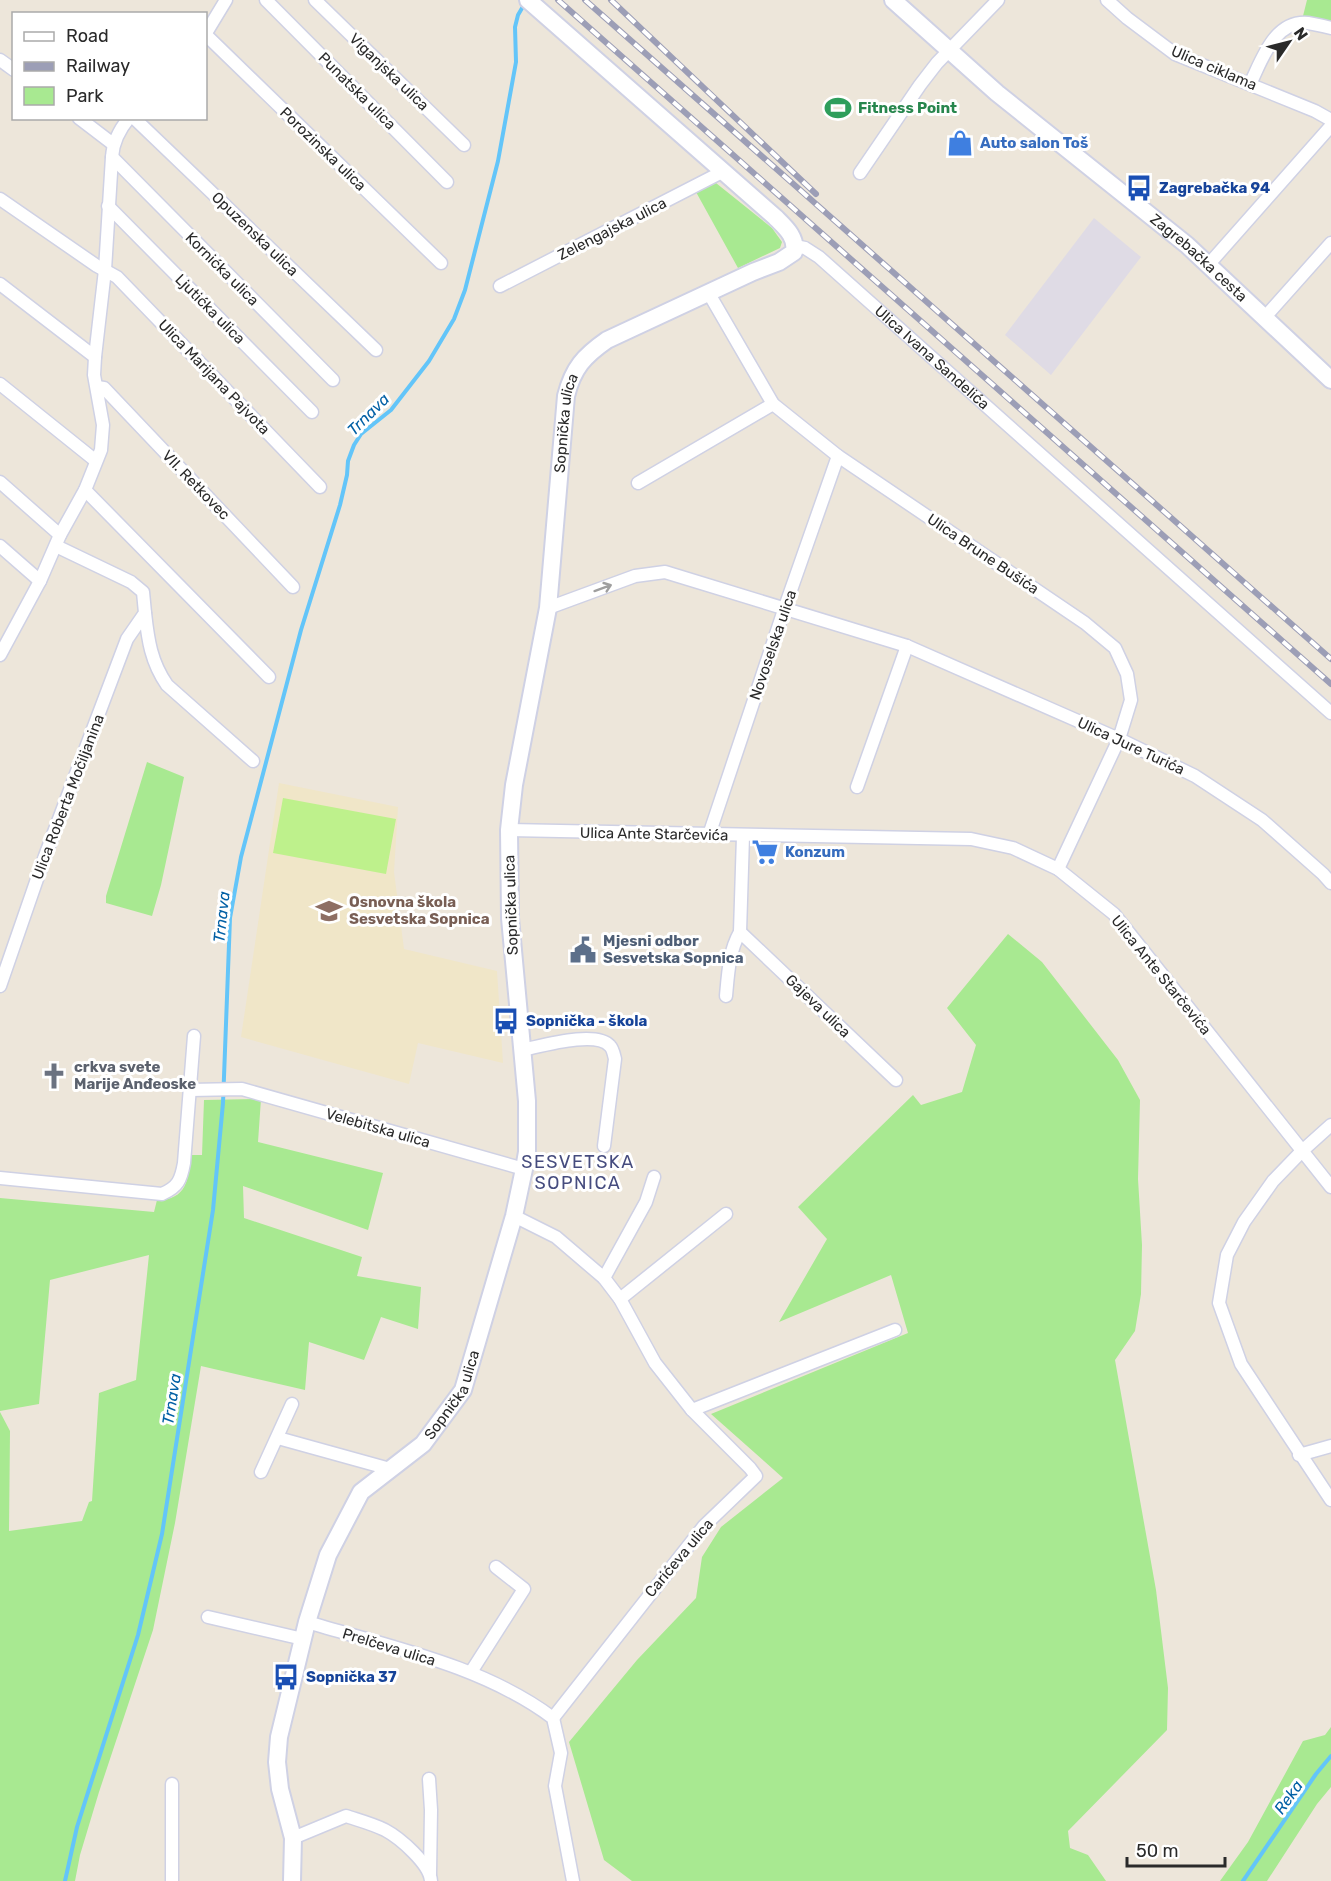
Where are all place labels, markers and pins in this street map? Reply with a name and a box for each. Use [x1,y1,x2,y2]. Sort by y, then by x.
sports icon: Fitness Point [823,93,853,123]
place label: Fitness Point [858,99,957,117]
shop icon: Auto salon Toš [945,128,975,158]
place label: Auto salon Toš [980,134,1088,152]
bus stop icon: Zagrebačka 94 [1124,173,1154,203]
place label: Zagrebačka 94 [1159,179,1270,197]
supermarket icon: Konzum [750,837,780,867]
place label: Konzum [785,843,845,861]
place label: Osnovna škola Sesvetska Sopnica [349,893,490,928]
school or university icon: Osnovna škola Sesvetska Sopnica [314,896,344,926]
place label: Mjesni odbor Sesvetska Sopnica [603,932,744,967]
public building icon: Mjesni odbor Sesvetska Sopnica [568,935,598,965]
bus stop icon: Sopnička - škola [491,1006,521,1036]
place label: Sopnička - škola [526,1012,648,1030]
place label: crkva svete Marije Anđeoske [74,1058,196,1093]
church icon: crkva svete Marije Anđeoske [39,1061,69,1091]
bus stop icon: Sopnička 37 [271,1662,301,1692]
place label: Sopnička 37 [306,1668,397,1686]

